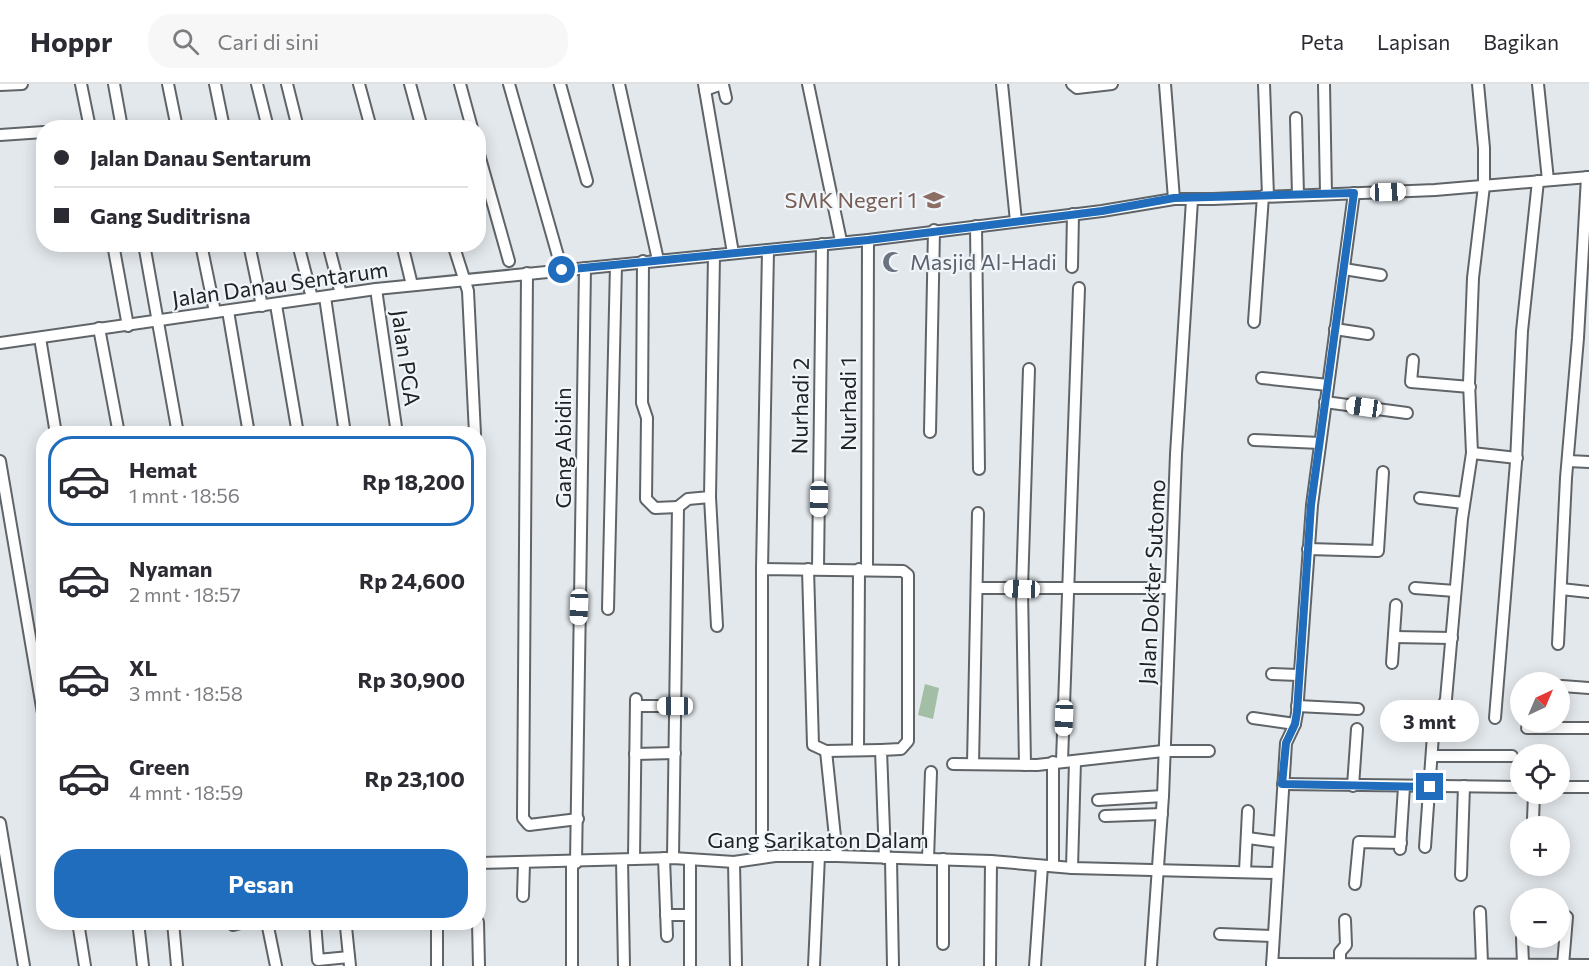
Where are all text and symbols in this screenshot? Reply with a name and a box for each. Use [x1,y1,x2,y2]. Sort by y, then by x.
search box [148,14,568,68]
text: Hoppr [30,24,112,58]
icon: search [169,25,202,58]
text: Cari di sini [217,28,319,55]
text: Peta [1301,29,1344,54]
text: Lapisan [1377,29,1450,54]
text: Bagikan [1483,29,1559,54]
text: Jalan Danau Sentarum [90,144,311,171]
car [1370,182,1406,202]
place label: SMK Negeri 1 [784,186,917,213]
school or university icon: SMK Negeri 1 [922,188,946,212]
text: Gang Suditrisna [90,202,250,229]
place label: Masjid Al-Hadi [910,248,1057,275]
mosque icon: Masjid Al-Hadi [881,250,905,274]
street label: Jalan Danau Sentarum [170,255,390,312]
route start [548,256,575,283]
street label: Jalan PGA [386,308,427,408]
street label: Nurhadi 2 [785,357,814,454]
street label: Nurhadi 1 [834,357,861,451]
street label: Gang Abidin [549,387,576,509]
car [1345,396,1383,418]
icon: car [57,454,111,508]
text: Hemat [129,456,197,483]
text: Rp 18,200 [362,468,465,495]
street label: Jalan Dokter Sutomo [1133,478,1170,686]
car [810,481,828,517]
text: 1 mnt · 18:56 [129,483,240,507]
icon: car [57,553,111,607]
text: Nyaman [129,555,212,582]
text: Rp 24,600 [359,567,465,594]
car [1004,579,1040,599]
text: 2 mnt · 18:57 [129,582,241,606]
car [569,589,589,625]
icon: car [57,652,111,706]
text: XL [129,654,157,681]
text: Rp 30,900 [357,666,465,693]
north arrow [1510,672,1570,732]
map controls [1510,672,1570,948]
text: 3 mnt · 18:58 [129,681,243,705]
car [657,697,693,715]
car [1054,700,1074,736]
callout: 3 mnt [1380,700,1480,742]
text: 3 mnt [1403,709,1456,733]
button: locate [1510,744,1570,804]
icon: car [57,751,111,805]
text: Green [129,753,190,780]
text: Rp 23,100 [364,765,465,792]
route end [1416,773,1443,800]
text: 4 mnt · 18:59 [129,780,243,804]
button: + [1510,816,1570,876]
street label: Gang Sarikaton Dalam [707,826,929,853]
button: Pesan [54,849,468,918]
button: − [1510,888,1570,948]

